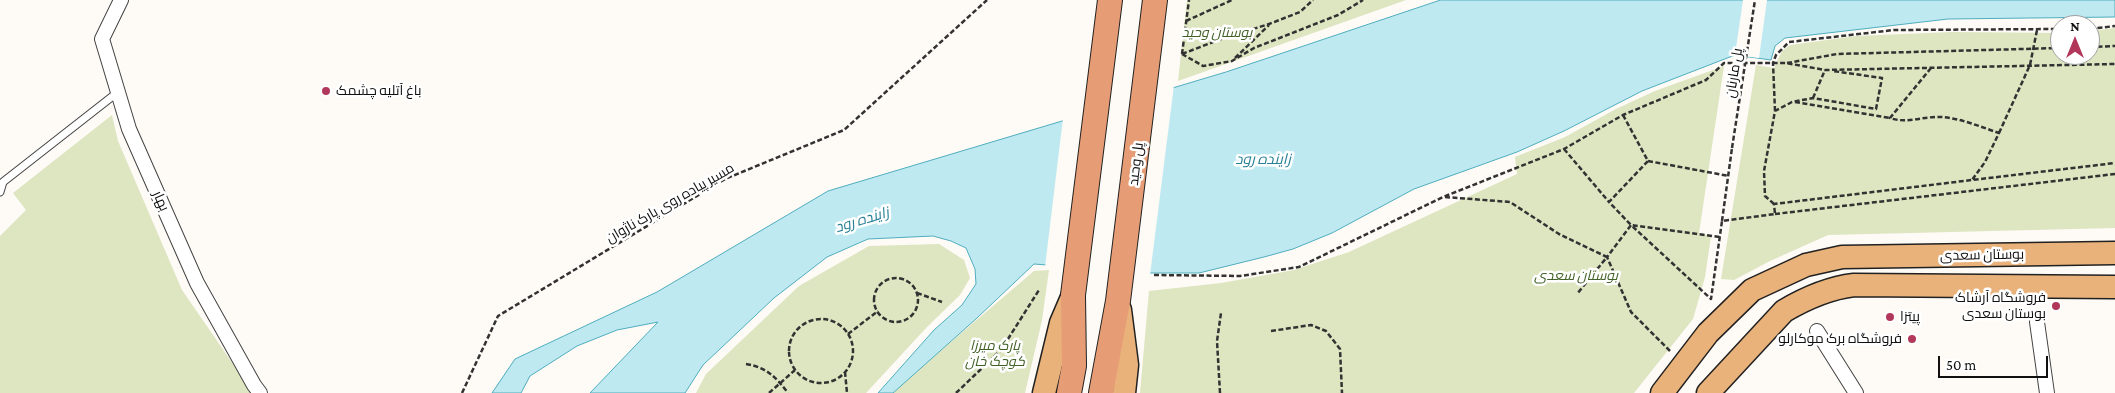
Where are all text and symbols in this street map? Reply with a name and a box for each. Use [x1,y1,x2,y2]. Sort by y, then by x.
north arrow [2050,15,2100,65]
text: N [2070,18,2080,34]
park label: بوستان وحید [1182,25,1252,41]
street label: پل مارنان [1722,47,1746,99]
place label: باغ آتلیه چشمک [336,83,422,99]
marker: باغ آتلیه چشمک [320,85,332,97]
street label: پل وحید [1125,142,1147,186]
water label: زاینده رود [1235,150,1291,168]
street label: مسیر پیاده روی پارک ناژوان [603,159,737,247]
street label: بهار [149,188,173,214]
water label: زاینده رود [833,203,891,237]
street label: بوستان سعدی [1940,246,2024,264]
park label: بوستان سعدی [1534,268,1618,284]
place label: فروشگاه آرشاک بوستان سعدی [1955,290,2046,322]
marker: فروشگاه آرشاک بوستان سعدی [2050,300,2062,312]
place label: پیتزا [1900,309,1920,325]
marker: پیتزا [1884,311,1896,323]
place label: فروشگاه برک موکارلو [1778,331,1902,347]
marker: فروشگاه برک موکارلو [1906,333,1918,345]
park label: پارک میرزا کوچک خان [965,338,1025,371]
scale bar [1940,346,2050,378]
text: 50 m [1946,357,1976,373]

